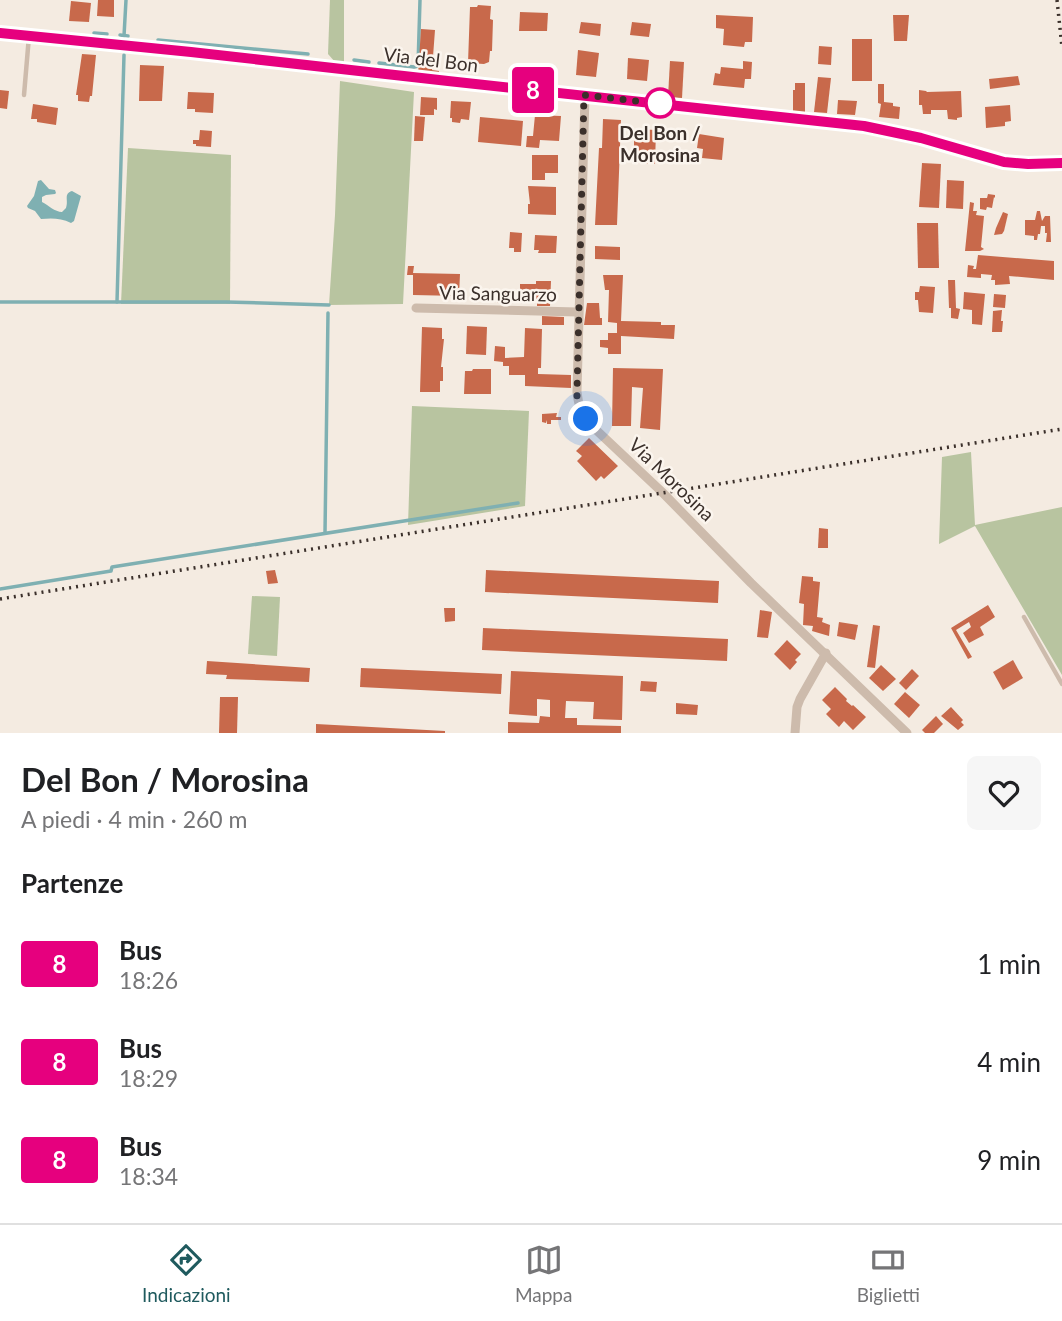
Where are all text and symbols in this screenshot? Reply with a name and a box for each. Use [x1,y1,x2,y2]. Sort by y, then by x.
street label: Via del Bon [382,42,480,76]
line badge: 8 [510,67,556,113]
text: 8 [526,75,540,104]
marker: Del Bon / Morosina [645,88,675,118]
place label: Del Bon / Morosina [619,121,701,166]
street label: Via Sanguarzo [439,280,557,306]
your location [568,401,603,436]
street label: Via Morosina [624,433,720,525]
button: heart [967,756,1041,830]
text: Del Bon / Morosina [21,759,309,799]
text: A piedi · 4 min · 260 m [21,805,247,833]
text: Partenze [21,867,123,899]
text: Bus [119,934,162,966]
text: 1 min [977,948,1041,980]
text: 8 [53,949,66,978]
text: 18:26 [119,966,178,994]
text: Bus [119,1032,162,1064]
text: 4 min [977,1046,1041,1078]
text: 8 [53,1047,66,1076]
text: 18:29 [119,1064,178,1092]
text: Bus [119,1130,162,1162]
text: 9 min [977,1144,1041,1176]
text: 8 [53,1145,66,1174]
text: 18:34 [119,1162,178,1190]
tab: Indicazioni [142,1241,231,1306]
tab: Mappa [515,1241,572,1306]
tab: Biglietti [857,1241,920,1306]

